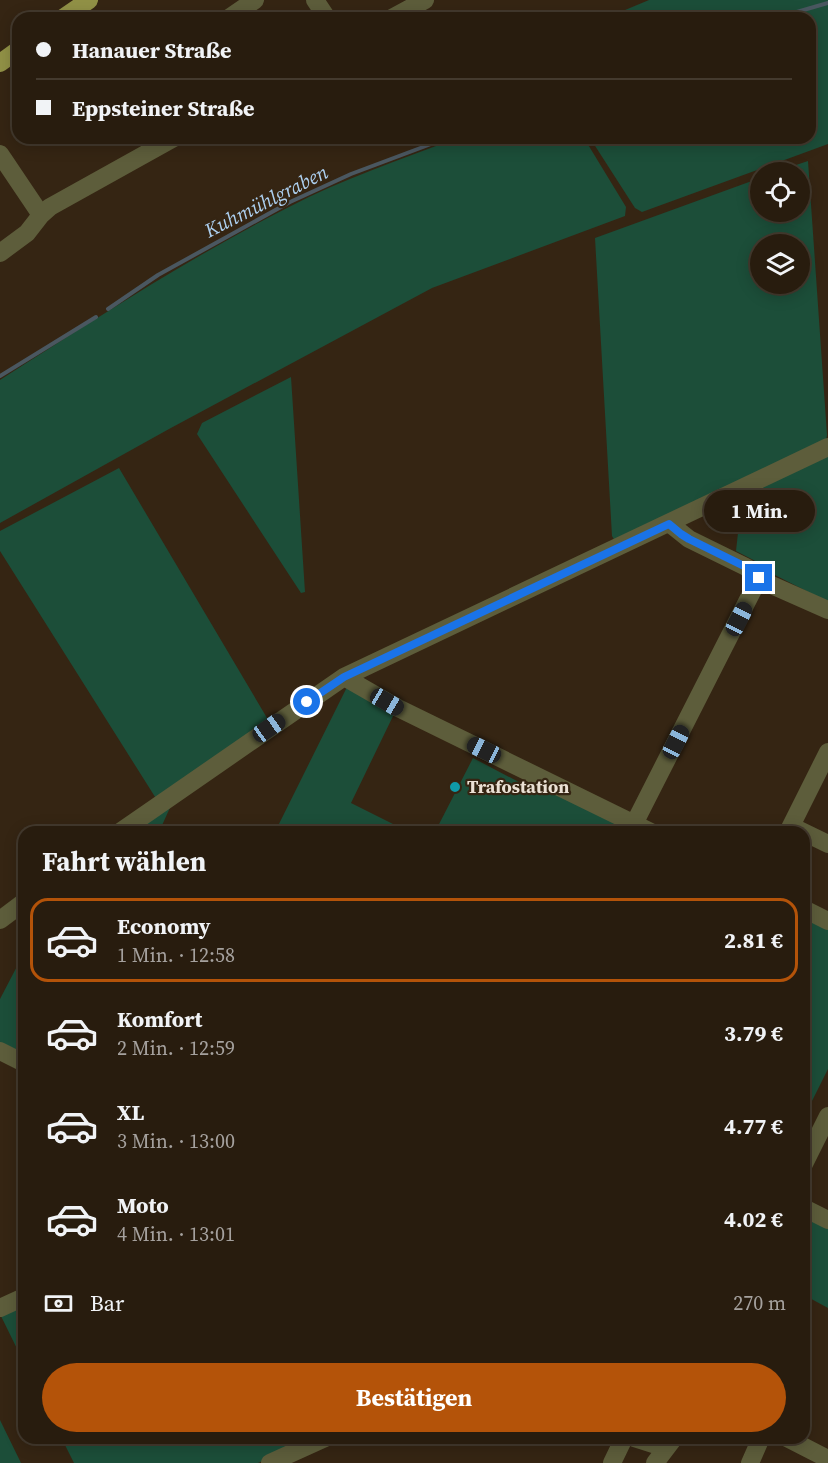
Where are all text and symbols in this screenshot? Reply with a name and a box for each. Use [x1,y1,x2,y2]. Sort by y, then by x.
text: Hanauer Straße [72,35,231,65]
text: Eppsteiner Straße [72,93,254,123]
water label: Kuhmühlgraben [198,157,333,245]
map controls [750,162,810,294]
button: locate [750,162,810,222]
button: layers [750,234,810,294]
callout: 1 Min. [704,491,814,533]
text: 1 Min. [731,497,788,525]
route end [745,564,772,591]
car [723,599,755,639]
car [367,685,407,719]
route start [293,688,320,715]
car [249,710,289,746]
car [660,722,692,762]
car [464,734,504,766]
place label: Trafostation [467,774,569,799]
marker: Trafostation [448,780,462,794]
text: Fahrt wählen [42,843,206,880]
text: Economy [117,911,211,941]
icon: car [45,913,99,967]
text: 2.81 € [724,925,783,955]
text: 1 Min. · 12:58 [117,941,235,969]
text: Komfort [117,1004,202,1034]
icon: car [45,1006,99,1060]
text: 3.79 € [724,1018,783,1048]
text: 2 Min. · 12:59 [117,1034,235,1062]
text: XL [117,1097,144,1127]
icon: car [45,1099,99,1153]
text: 4.77 € [724,1111,783,1141]
text: 3 Min. · 13:00 [117,1127,235,1155]
text: Moto [117,1190,169,1220]
icon: car [45,1192,99,1246]
text: 4.02 € [724,1204,783,1234]
text: 4 Min. · 13:01 [117,1220,235,1248]
icon: cash [42,1287,75,1320]
text: Bar [90,1288,124,1318]
text: 270 m [733,1289,786,1317]
button: Bestätigen [42,1363,786,1432]

